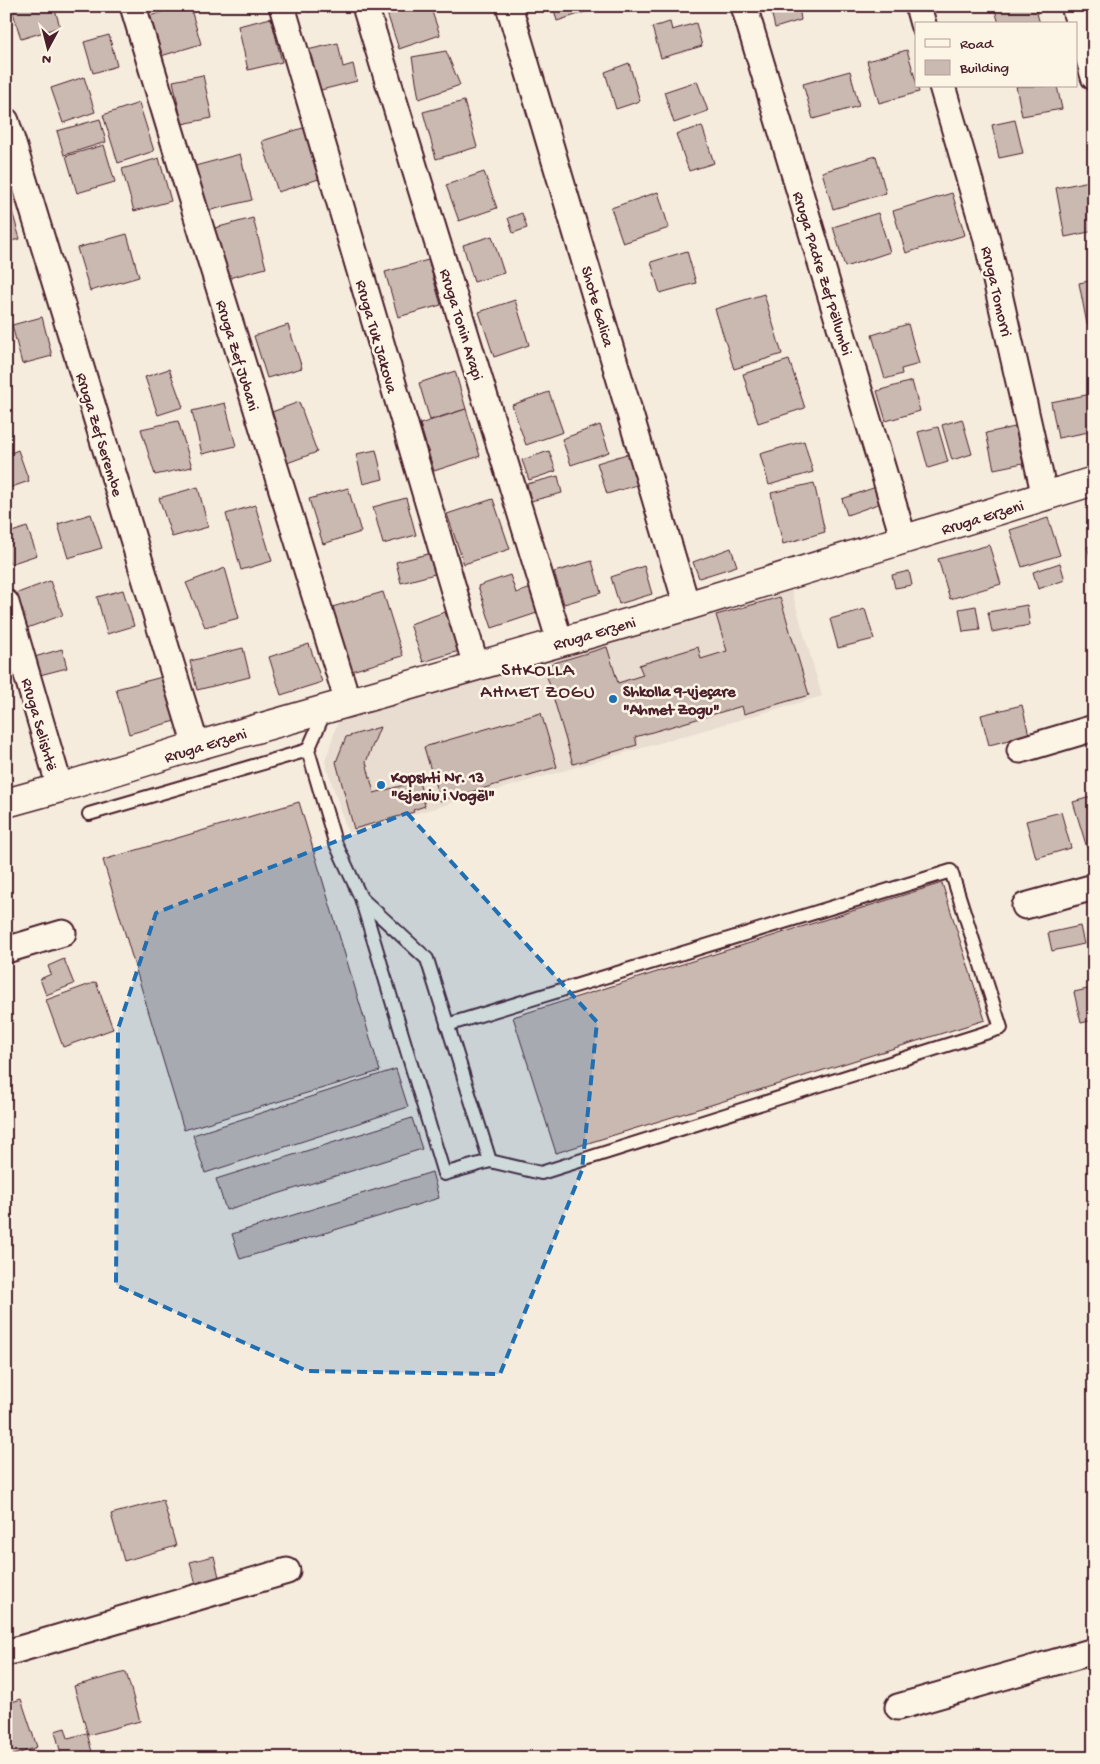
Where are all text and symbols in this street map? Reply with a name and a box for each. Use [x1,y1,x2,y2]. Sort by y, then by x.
north arrow [22,22,72,72]
legend [915,22,1078,88]
text: Road [960,36,994,54]
text: N [41,49,52,67]
text: Building [959,60,1009,78]
street label: Rruga Padre Zef Pëllumbi [787,190,855,358]
street label: Rruga Tomorri [975,245,1014,339]
street label: Shote Galica [575,264,617,351]
street label: Rruga Tonin Arapi [434,267,486,383]
street label: Rruga Tuk Jakova [349,278,400,397]
street label: Rruga Zef Jubani [210,298,262,414]
street label: Rruga Zef Serembe [70,371,126,500]
street label: Rruga Erzeni [939,498,1027,541]
street label: Rruga Erzeni [551,614,639,656]
district label: SHKOLLA AHMET ZOGU [480,660,596,705]
street label: Rruga Selishtë [15,677,60,774]
place label: Shkolla 9-vjeçare "Ahmet Zogu" [623,684,736,721]
marker: Shkolla 9-vjeçare "Ahmet Zogu" [607,693,619,705]
street label: Rruga Erzeni [162,726,250,769]
place label: Kopshti Nr. 13 "Gjeniu i Vogël" [390,770,495,807]
marker: Kopshti Nr. 13 "Gjeniu i Vogël" [375,779,387,791]

